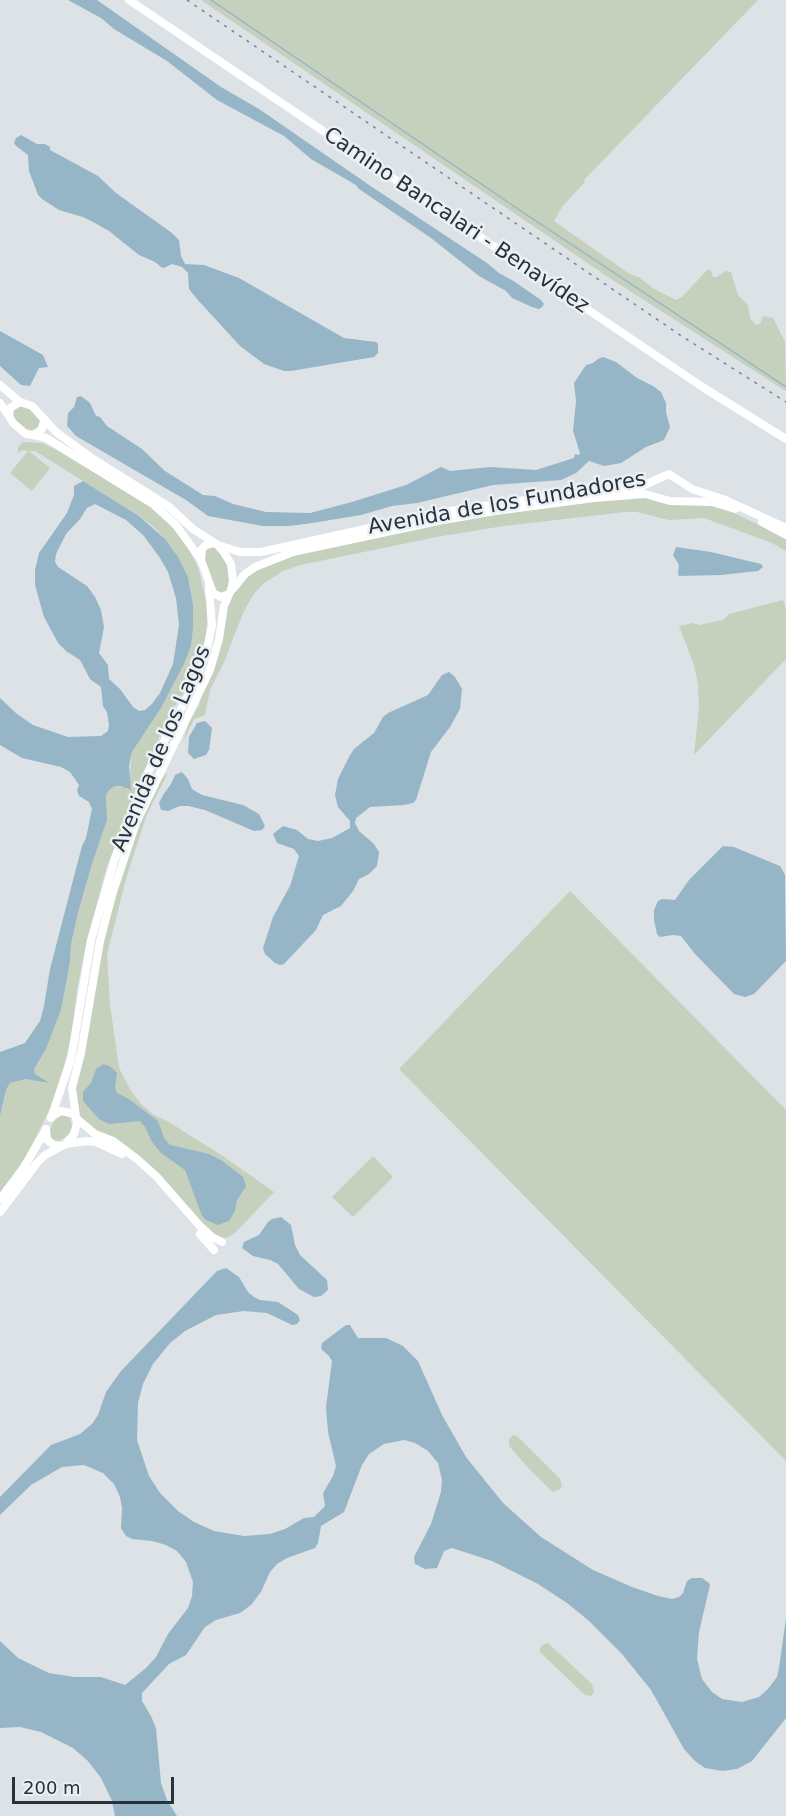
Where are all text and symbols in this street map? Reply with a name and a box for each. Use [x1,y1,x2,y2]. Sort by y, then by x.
street label: Camino Bancalari - Benavídez [318,123,594,319]
street label: Avenida de los Fundadores [366,467,648,541]
street label: Avenida de los Lagos [107,642,217,856]
scale bar [15,1765,177,1803]
text: 200 m [23,1777,81,1798]

